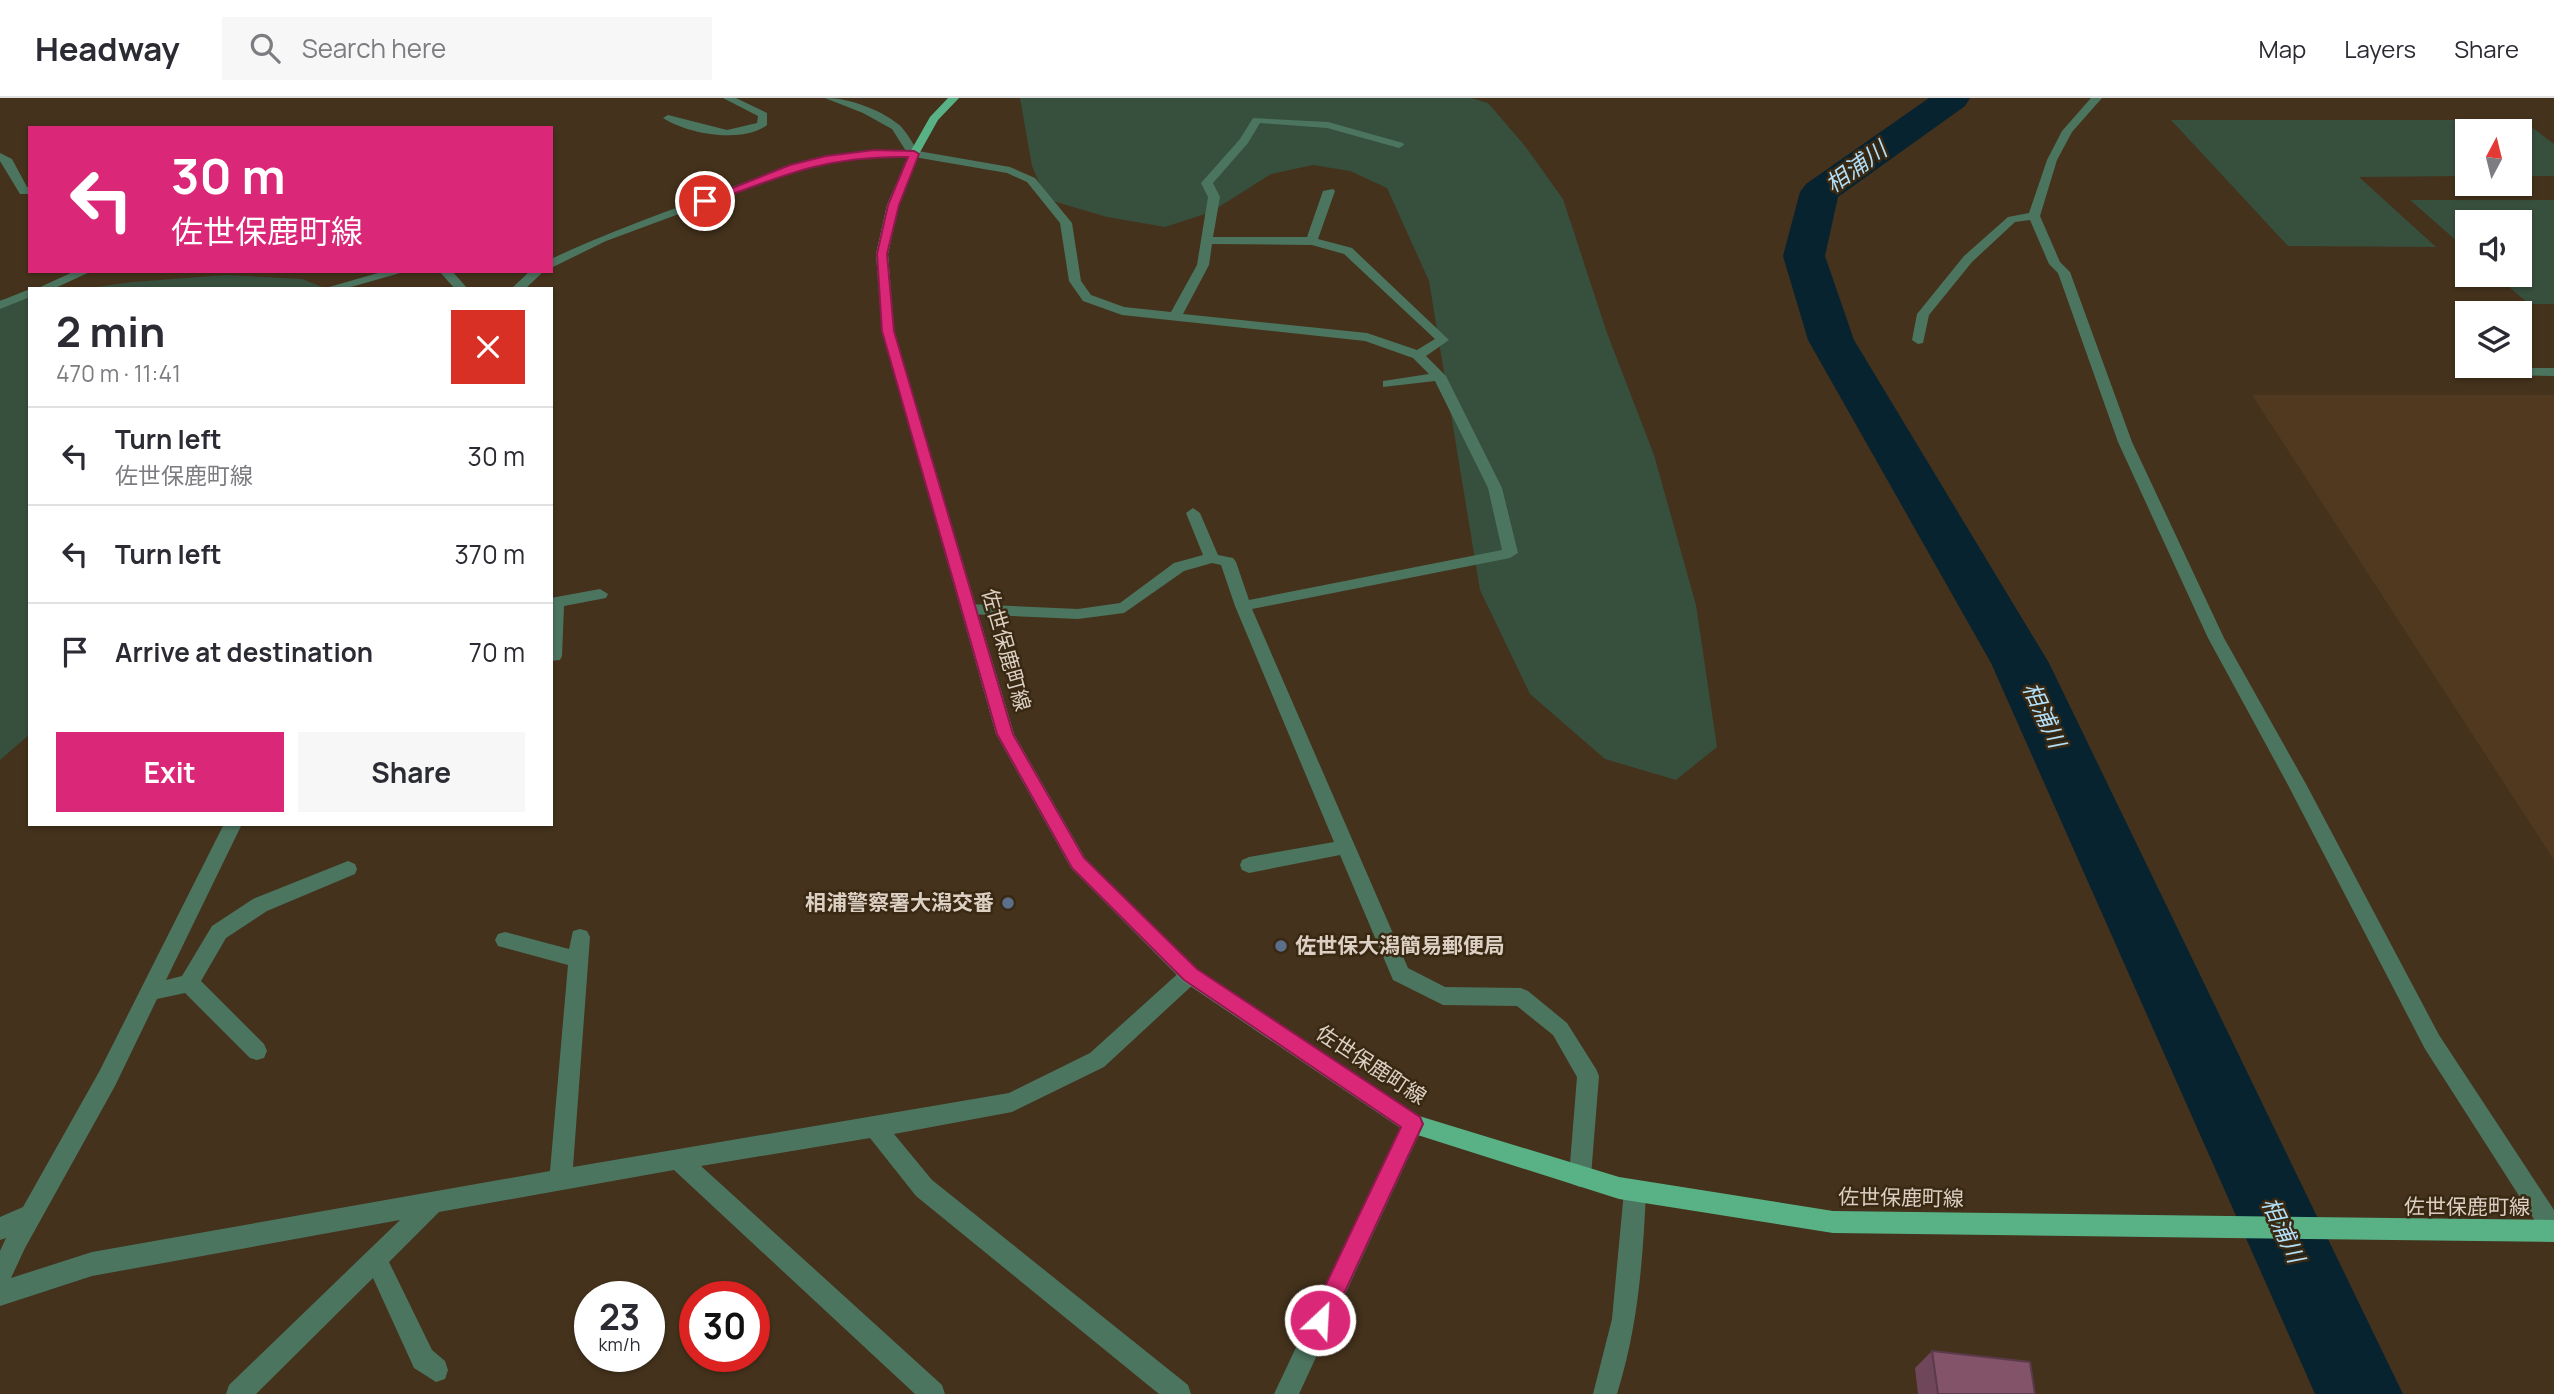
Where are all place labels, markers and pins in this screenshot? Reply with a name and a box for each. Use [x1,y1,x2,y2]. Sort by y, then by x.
pin [675,171,735,231]
place label: 相浦警察署大潟交番 [805,888,994,916]
marker: 相浦警察署大潟交番 [1000,895,1016,911]
place label: 佐世保大潟簡易郵便局 [1295,931,1505,959]
marker: 佐世保大潟簡易郵便局 [1273,938,1289,954]

